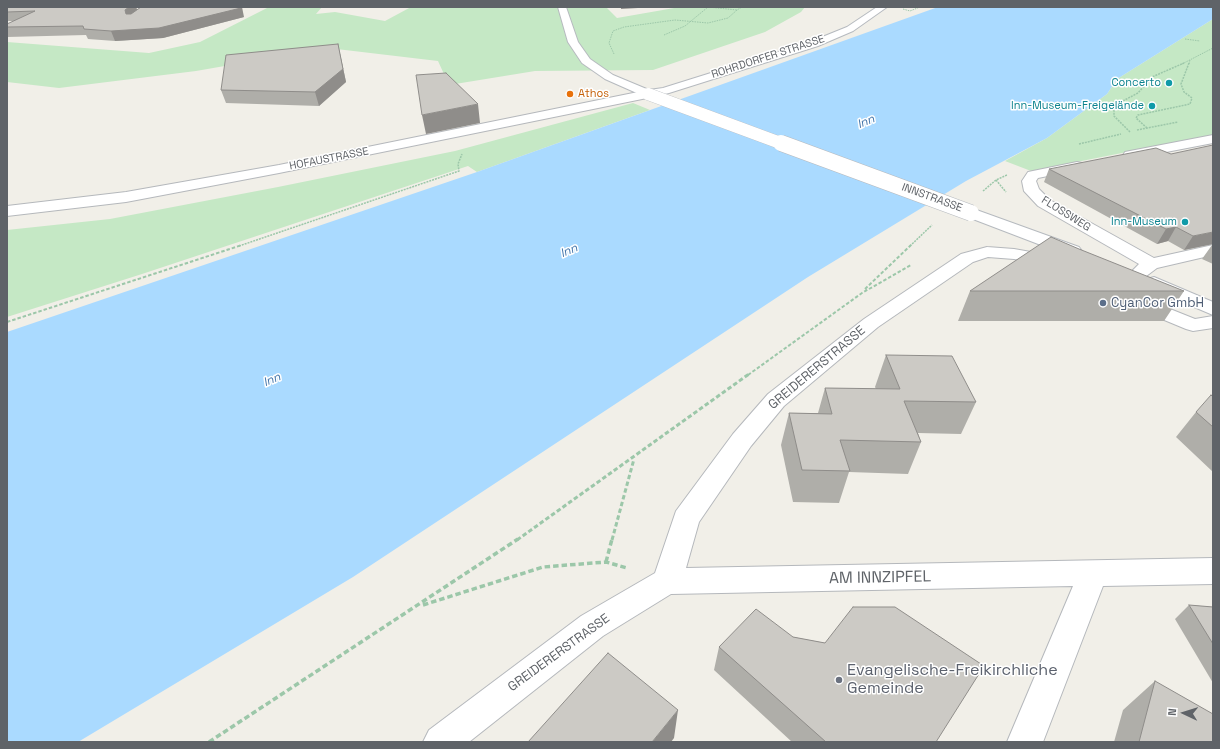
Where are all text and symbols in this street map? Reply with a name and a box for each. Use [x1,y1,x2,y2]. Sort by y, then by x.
street label: ROHRDORFER STRASSE [710,32,826,82]
place label: Concerto [1112,76,1161,90]
marker: Concerto [1164,78,1174,88]
place label: Athos [578,87,609,101]
marker: Athos [565,89,575,99]
place label: Inn-Museum-Freigelände [1011,99,1144,113]
marker: Inn-Museum-Freigelände [1147,101,1157,111]
water label: Inn [855,112,877,132]
street label: HOFAUSTRASSE [288,145,370,173]
street label: INNSTRASSE [900,181,964,215]
street label: FLOSSWEG [1039,194,1093,234]
place label: Inn-Museum [1111,215,1177,229]
marker: Inn-Museum [1180,217,1190,227]
water label: Inn [558,241,580,261]
place label: CyanCor GmbH [1111,295,1204,311]
marker: CyanCor GmbH [1098,298,1108,308]
street label: GREIDERERSTRASSE [765,323,869,413]
water label: Inn [261,370,283,390]
street label: AM INNZIPFEL [829,568,931,588]
street label: GREIDERERSTRASSE [505,611,613,695]
place label: Evangelische-Freikirchliche Gemeinde [847,661,1058,699]
marker: Evangelische-Freikirchliche Gemeinde [834,675,844,685]
north arrow [1164,693,1204,733]
text: N [1165,708,1179,716]

